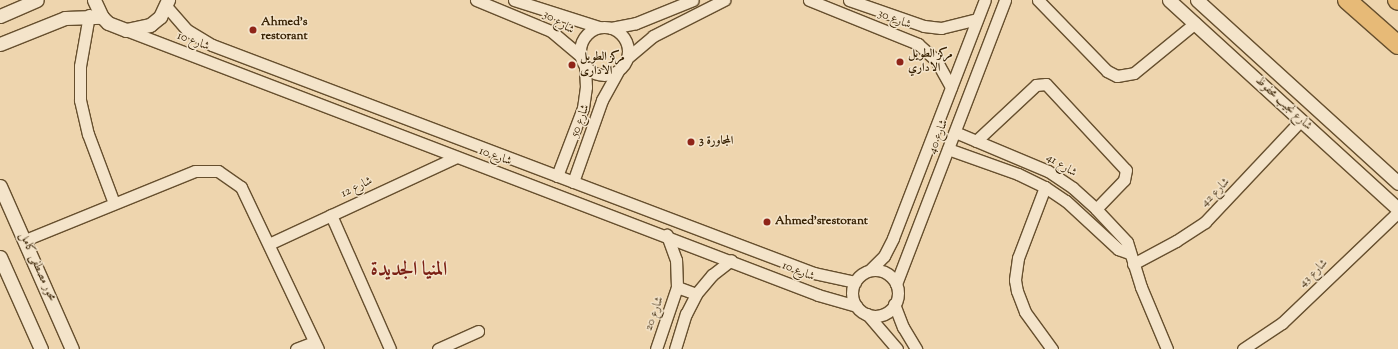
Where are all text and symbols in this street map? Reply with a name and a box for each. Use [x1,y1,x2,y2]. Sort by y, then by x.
street label: شارع 30 [875,7,913,33]
street label: شارع 30 [540,8,576,38]
place label: Ahmed's restorant [261,16,308,44]
marker: Ahmed's restorant [248,25,258,35]
street label: شارع 10 [175,29,211,55]
place label: مركز الطويل الاداري [908,48,953,76]
place label: مركز الطويل الادارى [580,51,625,79]
marker: مركز الطويل الاداري [895,57,905,67]
marker: مركز الطويل الادارى [567,60,577,70]
street label: شارع نجيب محفوظ [1252,74,1314,134]
street label: شارع 50 [568,103,594,139]
street label: شارع 40 [926,118,952,156]
place label: المجاورة 3 [699,135,733,149]
marker: المجاورة 3 [686,137,696,147]
street label: شارع 10 [477,144,513,170]
street label: شارع 41 [1043,151,1079,181]
street label: شارع 12 [339,174,375,202]
street label: شارع 42 [1199,176,1233,210]
place label: Ahmed'srestorant [775,215,868,229]
marker: Ahmed'srestorant [762,217,772,227]
street label: محور مصطفى كامل [15,230,59,304]
street label: شارع 43 [1297,257,1331,291]
district label: المنيا الجديدة [371,258,447,282]
street label: شارع 10 [780,259,816,285]
street label: شارع 20 [642,295,668,333]

